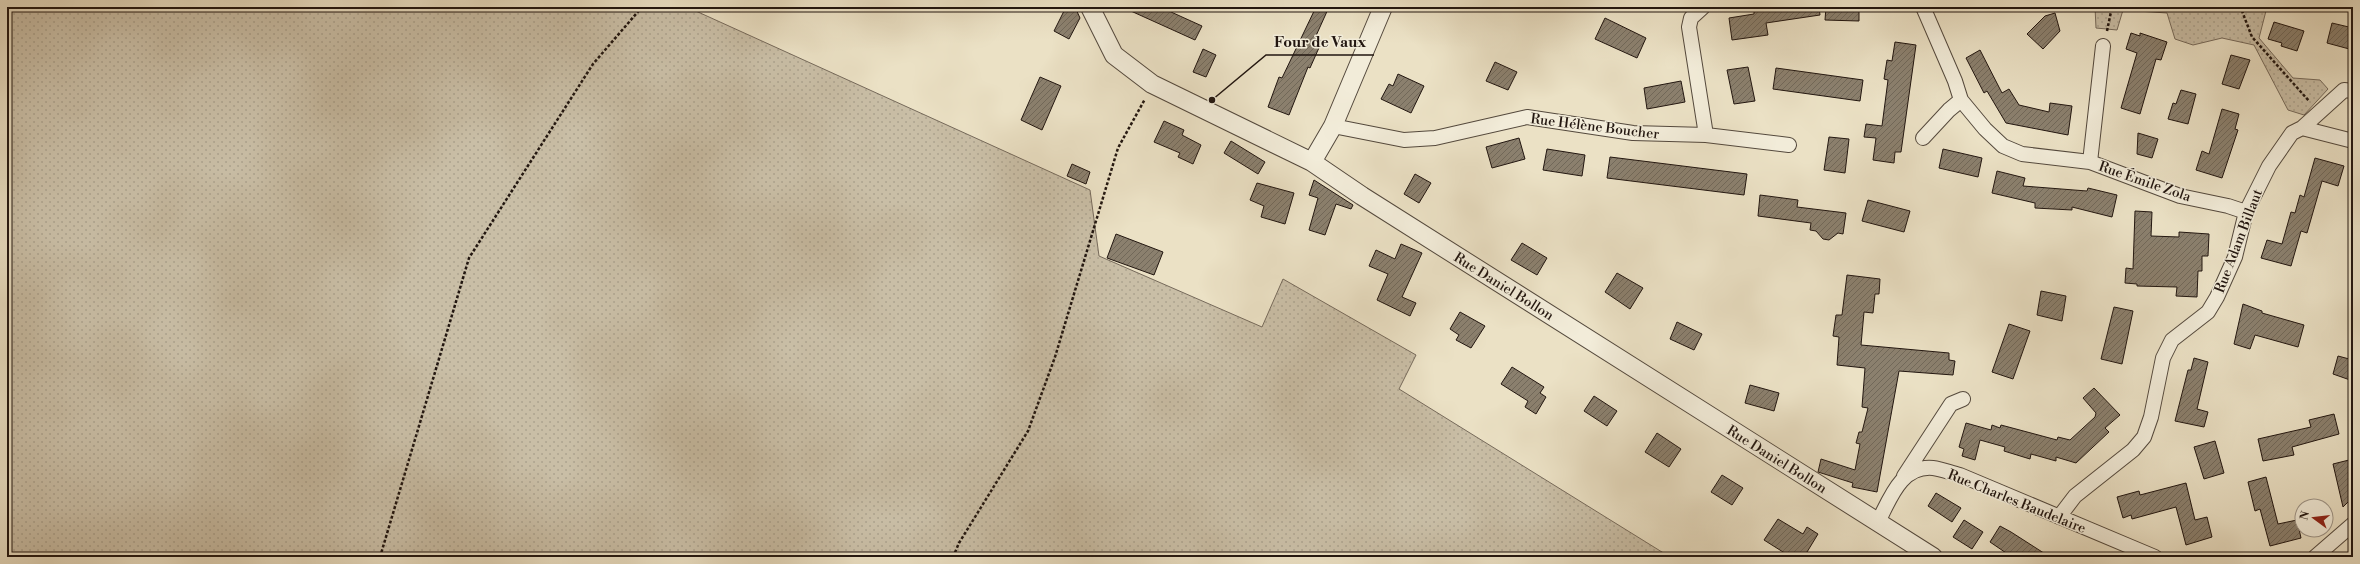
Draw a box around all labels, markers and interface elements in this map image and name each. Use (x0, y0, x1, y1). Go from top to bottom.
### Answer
callout: Four de Vaux (1266, 28, 1374, 55)
text: Four de Vaux (1274, 33, 1366, 52)
street label: Rue Hélène Boucher (1530, 110, 1660, 144)
street label: Rue Émile Zola (2096, 156, 2195, 206)
street label: Rue Adam Billaut (2211, 187, 2267, 296)
street label: Rue Daniel Bollon (1450, 249, 1557, 325)
street label: Rue Daniel Bollon (1723, 422, 1830, 498)
street label: Rue Charles Baudelaire (1945, 466, 2088, 538)
north arrow (2294, 498, 2334, 538)
text: N (2297, 509, 2313, 522)

